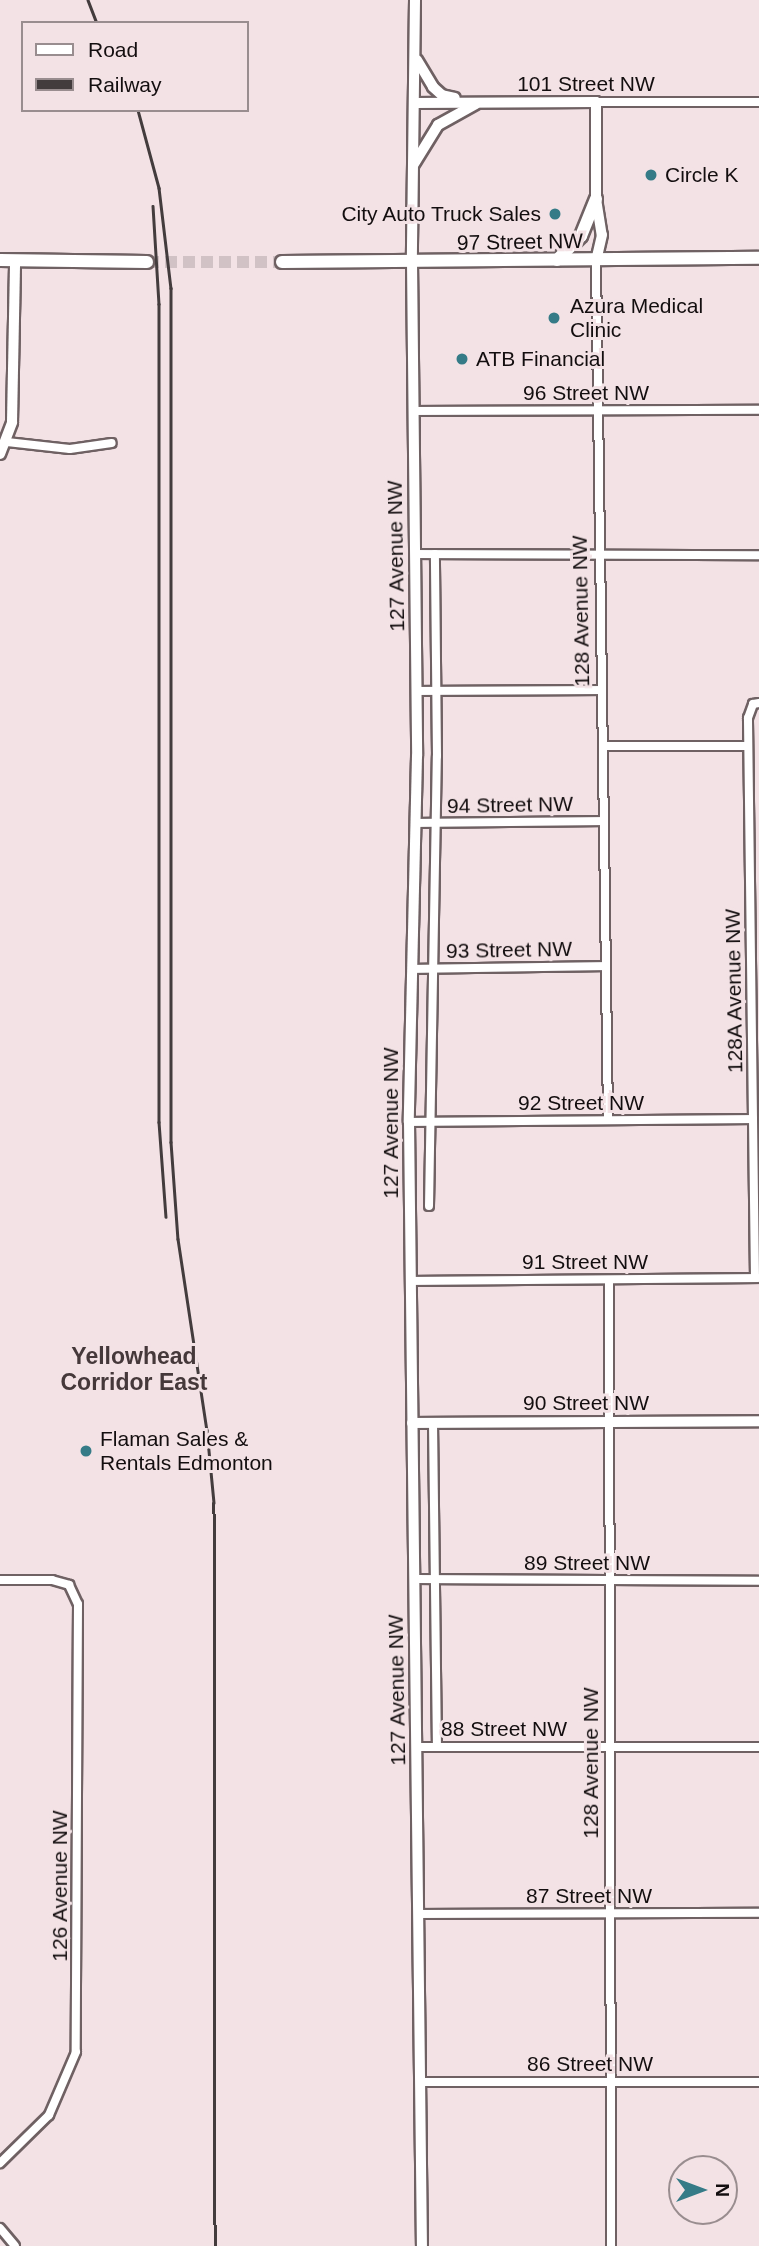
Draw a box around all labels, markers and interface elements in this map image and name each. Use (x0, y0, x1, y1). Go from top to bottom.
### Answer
legend (21, 21, 248, 112)
text: Road (88, 38, 138, 61)
street label: 101 Street NW (517, 71, 655, 97)
text: Railway (88, 73, 162, 96)
place label: Circle K (665, 162, 739, 188)
marker: Circle K (643, 167, 659, 183)
place label: City Auto Truck Sales (340, 201, 541, 227)
marker: City Auto Truck Sales (547, 206, 563, 222)
street label: 97 Street NW (457, 228, 583, 256)
place label: Azura Medical Clinic (570, 293, 703, 343)
marker: Azura Medical Clinic (544, 308, 564, 328)
place label: ATB Financial (476, 346, 605, 372)
marker: ATB Financial (454, 351, 470, 367)
street label: 96 Street NW (523, 380, 649, 406)
street label: 127 Avenue NW (382, 480, 410, 632)
street label: 128 Avenue NW (567, 535, 595, 687)
street label: 94 Street NW (447, 791, 573, 819)
street label: 128A Avenue NW (720, 908, 748, 1074)
street label: 93 Street NW (446, 936, 572, 964)
street label: 127 Avenue NW (378, 1047, 404, 1199)
street label: 92 Street NW (518, 1090, 644, 1116)
street label: 91 Street NW (522, 1249, 648, 1275)
district label: Yellowhead Corridor East (61, 1342, 207, 1396)
street label: 90 Street NW (523, 1390, 649, 1416)
place label: Flaman Sales & Rentals Edmonton (100, 1426, 273, 1476)
marker: Flaman Sales & Rentals Edmonton (78, 1443, 94, 1459)
street label: 89 Street NW (524, 1550, 650, 1576)
street label: 127 Avenue NW (383, 1614, 411, 1766)
street label: 128 Avenue NW (578, 1687, 604, 1839)
street label: 88 Street NW (441, 1716, 567, 1742)
street label: 126 Avenue NW (47, 1810, 73, 1962)
street label: 87 Street NW (526, 1883, 652, 1909)
street label: 86 Street NW (527, 2051, 653, 2077)
north arrow (668, 2155, 738, 2225)
text: N (712, 2183, 733, 2197)

